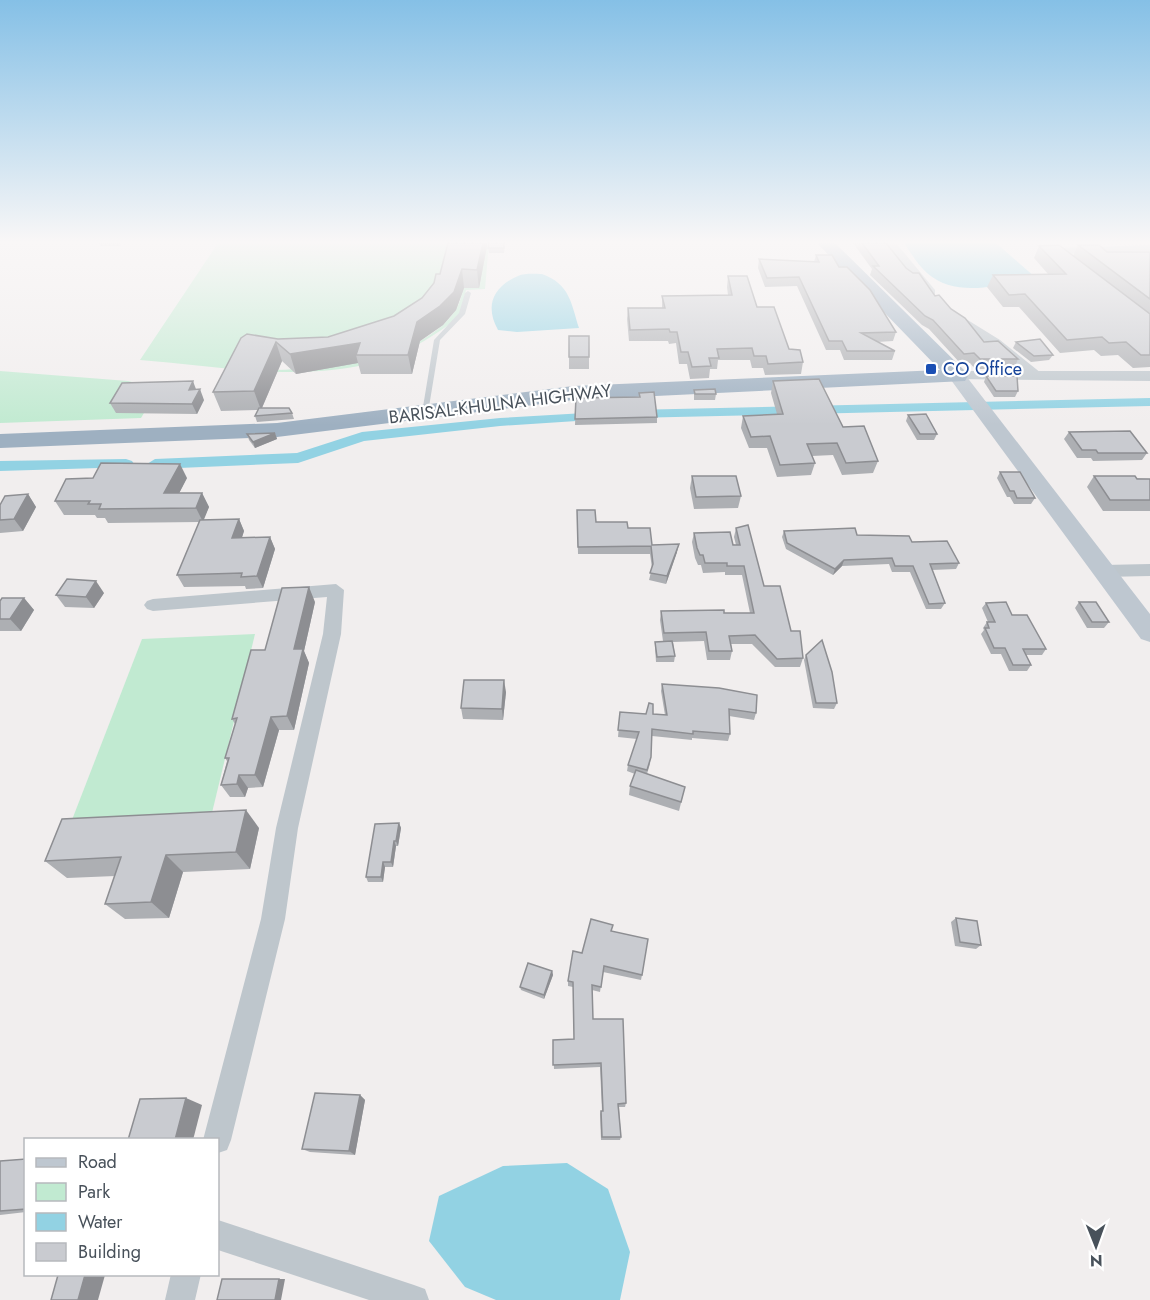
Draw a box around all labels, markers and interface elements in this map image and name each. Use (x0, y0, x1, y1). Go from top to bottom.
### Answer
place label: CO Office (943, 356, 1022, 382)
marker: CO Office (924, 362, 938, 376)
street label: BARISAL-KHULNA HIGHWAY (387, 377, 614, 431)
legend (24, 1138, 219, 1276)
text: Road (78, 1149, 117, 1175)
text: Park (78, 1179, 110, 1205)
text: Water (78, 1209, 123, 1235)
north arrow (1066, 1216, 1126, 1276)
text: Building (78, 1239, 141, 1265)
text: N (1090, 1249, 1103, 1272)

